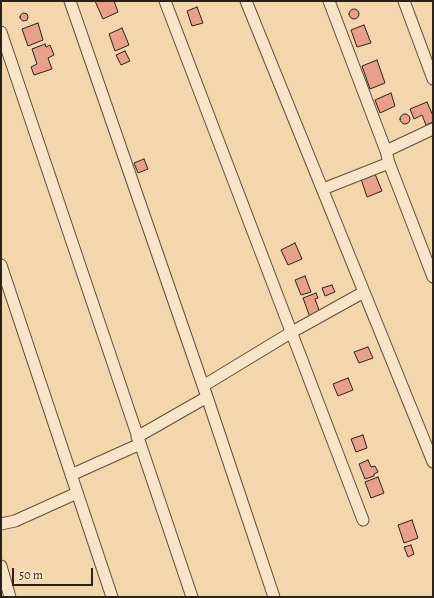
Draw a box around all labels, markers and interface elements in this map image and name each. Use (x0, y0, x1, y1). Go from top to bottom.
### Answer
scale bar (14, 560, 95, 586)
text: 50 m (19, 567, 43, 583)

